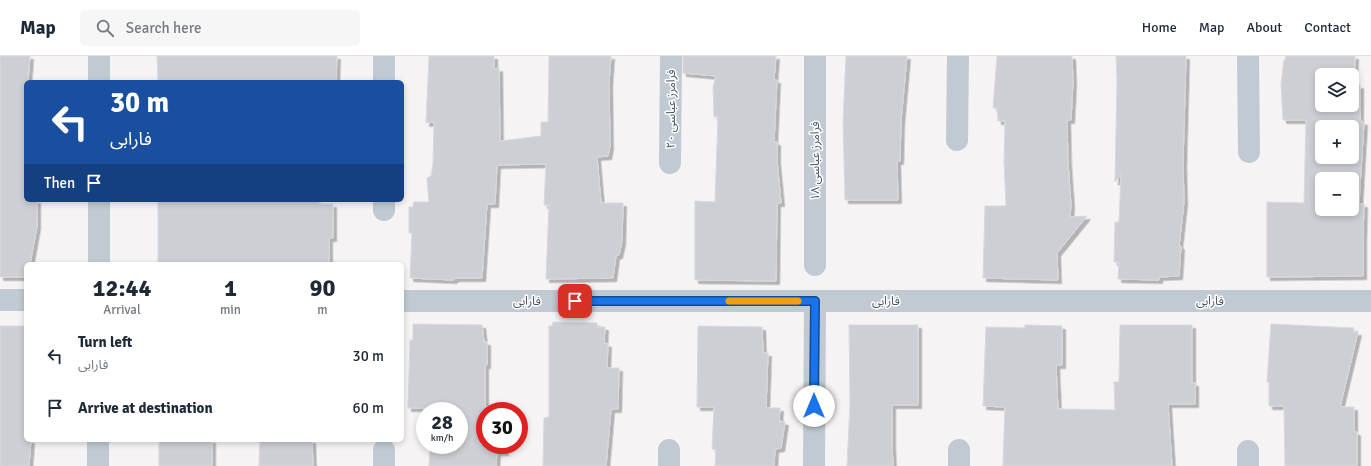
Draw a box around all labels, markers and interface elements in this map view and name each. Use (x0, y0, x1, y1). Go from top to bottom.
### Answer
search box (80, 10, 360, 46)
text: Map (20, 16, 56, 40)
icon: search (94, 17, 116, 39)
text: Search here (126, 19, 201, 37)
text: Home (1142, 19, 1177, 36)
text: Map (1199, 19, 1224, 36)
text: About (1246, 19, 1282, 36)
text: Contact (1304, 19, 1351, 36)
map controls (1315, 68, 1359, 216)
button: layers (1315, 68, 1359, 112)
street label: فرامرز عباسی ۲۰ (664, 69, 679, 149)
text: 30 m (110, 86, 169, 120)
icon: left (44, 96, 96, 148)
button: + (1315, 120, 1359, 164)
street label: فرامرز عباسی ۱۸ (808, 121, 823, 201)
text: فارابی (110, 128, 152, 150)
icon: arrive (83, 172, 105, 194)
button: − (1315, 172, 1359, 216)
text: Then (44, 174, 75, 192)
text: 12:44 (93, 273, 151, 303)
text: 1 (224, 273, 237, 303)
text: 90 (310, 273, 335, 303)
pin (558, 284, 592, 318)
icon: arrive (564, 290, 586, 312)
street label: فارابی (513, 294, 541, 309)
street label: فارابی (872, 294, 900, 309)
street label: فارابی (1196, 294, 1224, 309)
text: Arrival (103, 302, 141, 318)
text: min (220, 302, 241, 318)
text: m (317, 302, 328, 318)
text: Turn left (78, 333, 132, 351)
icon: left (44, 345, 66, 367)
text: 30 m (353, 347, 384, 365)
text: فارابی (78, 357, 108, 373)
position arrow (793, 385, 835, 427)
icon: arrive (44, 397, 66, 419)
text: Arrive at destination (78, 399, 213, 417)
text: 60 m (353, 399, 384, 417)
speed limit sign: 30 (476, 402, 528, 454)
text: 28 (431, 410, 453, 435)
text: km/h (431, 432, 453, 444)

